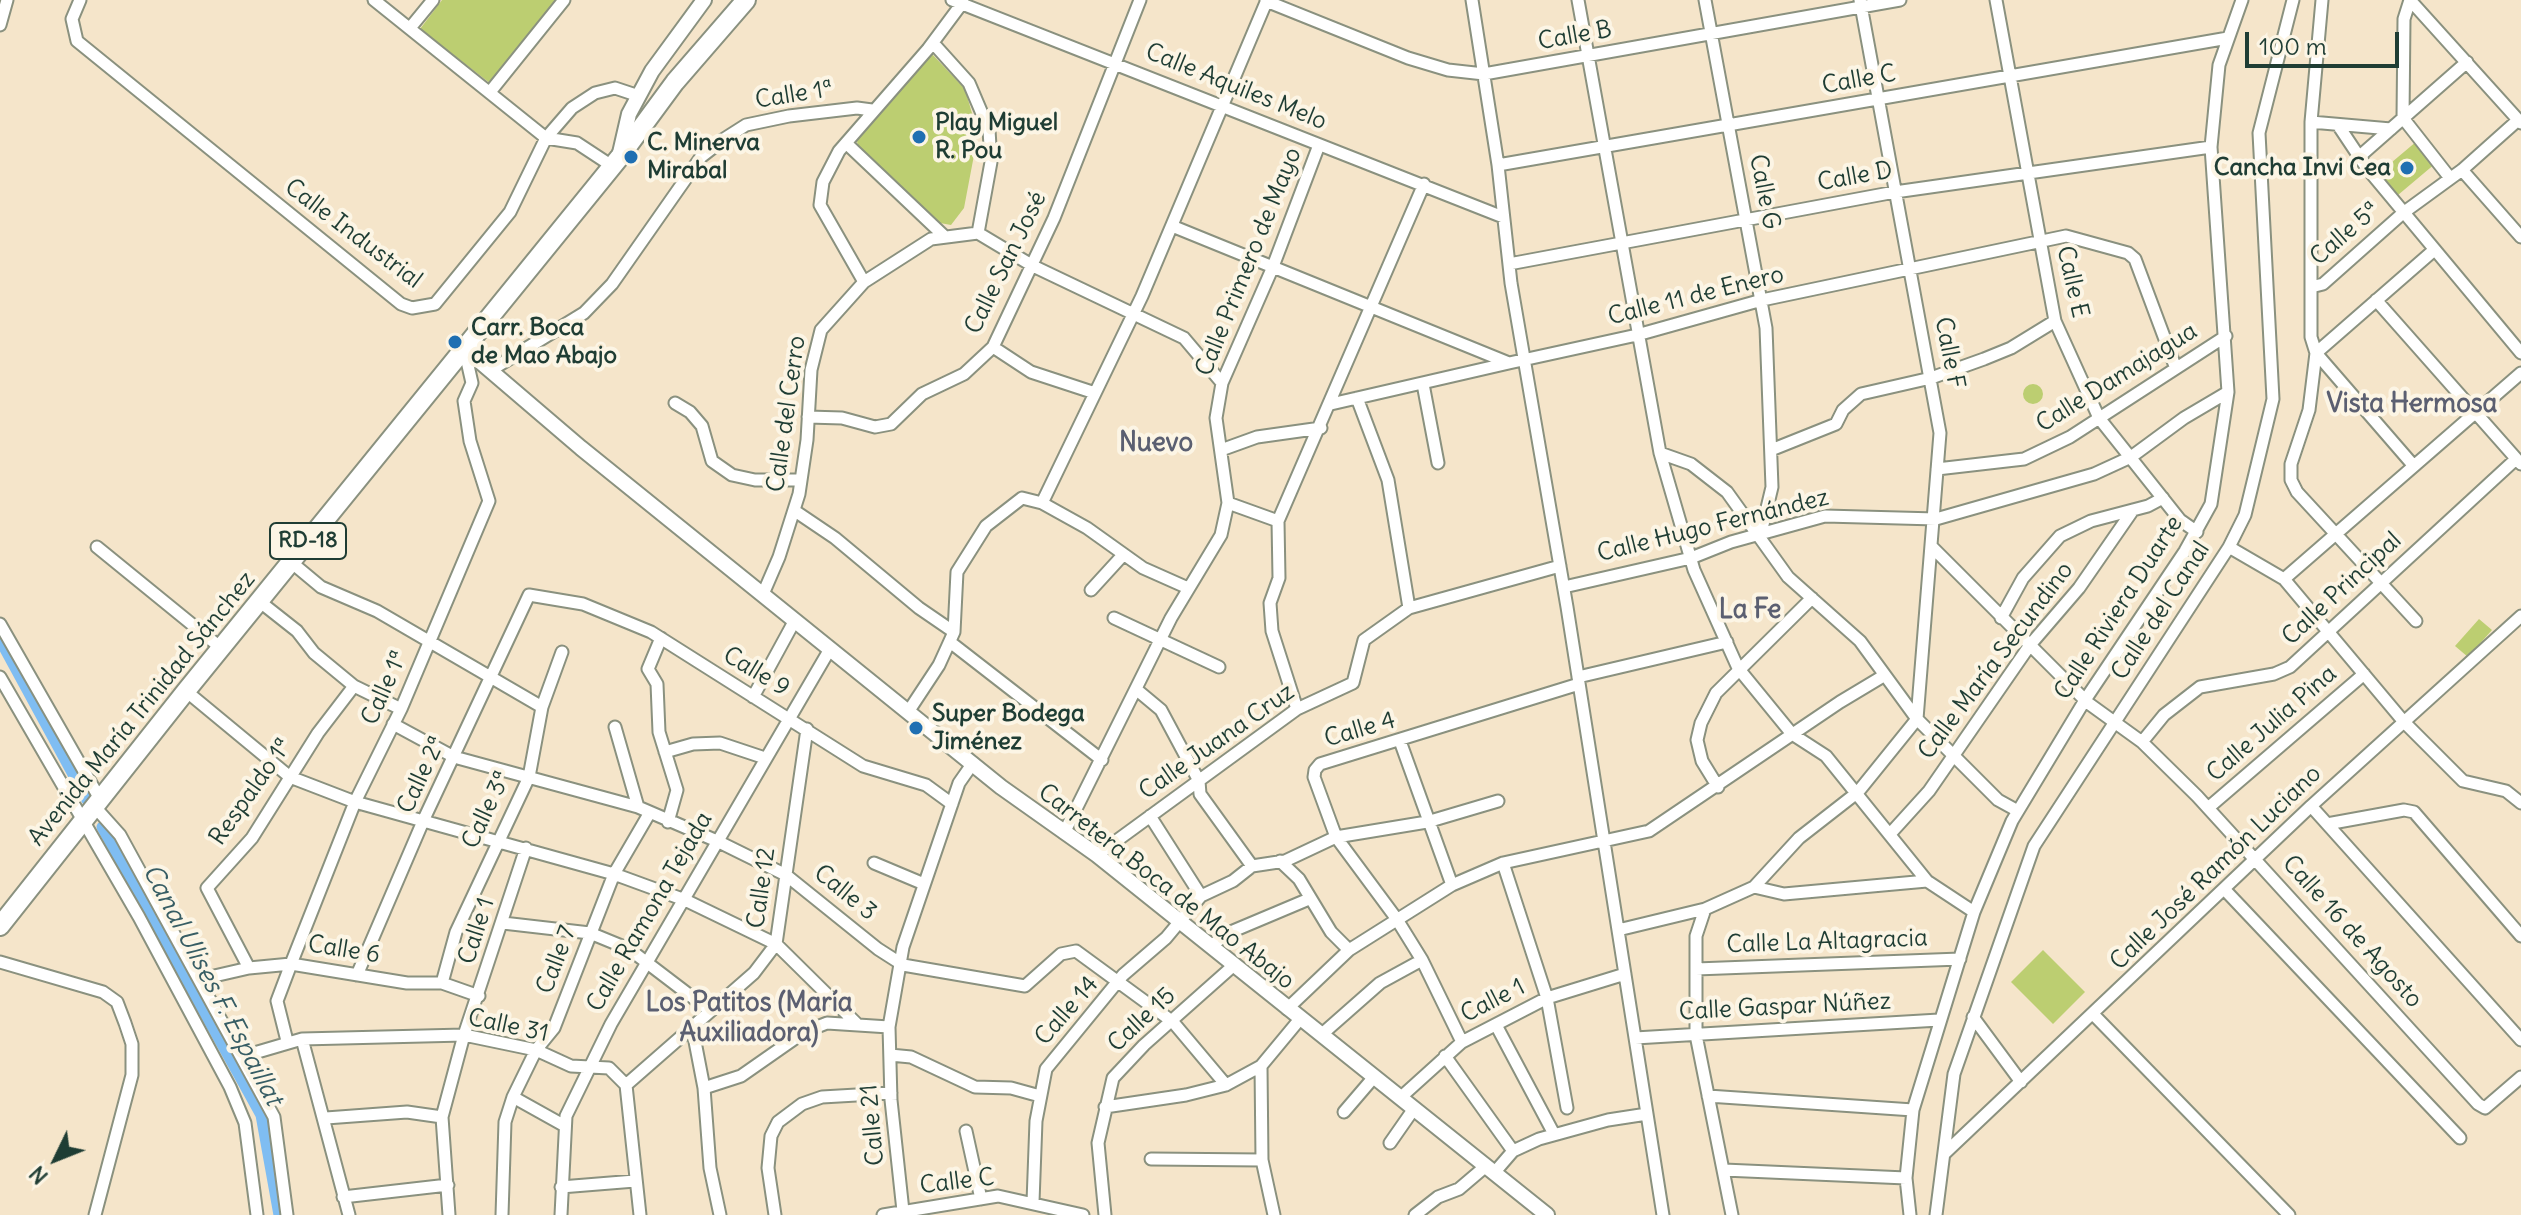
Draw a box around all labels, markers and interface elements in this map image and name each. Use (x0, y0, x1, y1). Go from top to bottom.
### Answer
street label: Calle B (1536, 15, 1614, 57)
scale bar (2249, 16, 2403, 66)
text: 100 m (2259, 31, 2327, 61)
street label: Calle Aquiles Melo (1141, 38, 1331, 136)
street label: Calle C (1820, 59, 1898, 101)
street label: Calle 1ª (753, 75, 835, 115)
place label: Play Miguel R. Pou (935, 109, 1058, 165)
marker: Play Miguel R. Pou (910, 128, 928, 146)
place label: C. Minerva Mirabal (647, 129, 760, 185)
street label: Calle Primero de Mayo (1190, 144, 1308, 380)
marker: C. Minerva Mirabal (622, 148, 640, 166)
street label: Calle G (1743, 152, 1785, 232)
place label: Cancha Invi Cea (2214, 154, 2391, 182)
street label: Calle D (1815, 156, 1895, 198)
marker: Cancha Invi Cea (2398, 159, 2416, 177)
street label: Calle Industrial (279, 173, 427, 295)
street label: Calle San José (959, 187, 1053, 339)
street label: Calle 5ª (2304, 196, 2386, 272)
street label: Calle E (2050, 243, 2094, 321)
street label: Calle 11 de Enero (1605, 260, 1787, 332)
place label: Carr. Boca de Mao Abajo (471, 314, 617, 370)
street label: Calle F (1928, 315, 1970, 391)
street label: Calle Damajagua (2031, 317, 2203, 439)
marker: Carr. Boca de Mao Abajo (446, 333, 464, 351)
street label: Calle del Cerro (762, 334, 812, 494)
district label: Vista Hermosa (2327, 389, 2497, 421)
district label: Nuevo (1119, 428, 1193, 460)
street label: Calle Hugo Fernández (1594, 483, 1832, 569)
street label: Calle Riviera Duarte (2049, 511, 2189, 705)
road number: RD-18 (270, 523, 346, 559)
street label: Calle Principal (2276, 526, 2408, 652)
street label: Calle del Canal (2106, 536, 2216, 686)
street label: Calle María Secundino (1912, 557, 2080, 765)
street label: Avenida María Trinidad Sánchez (22, 566, 262, 852)
district label: La Fe (1719, 595, 1781, 627)
street label: Calle 9 (718, 641, 794, 703)
street label: Calle 1ª (356, 646, 414, 730)
street label: Calle Julia Pina (2201, 660, 2343, 788)
street label: Calle Juana Cruz (1134, 678, 1300, 806)
place label: Super Bodega Jiménez (932, 700, 1085, 756)
street label: Calle 4 (1321, 706, 1399, 754)
marker: Super Bodega Jiménez (907, 719, 925, 737)
street label: Calle 2ª (392, 732, 452, 818)
street label: Respaldo 1ª (204, 733, 298, 851)
street label: Calle José Ramón Luciano (2104, 760, 2328, 976)
street label: Calle 3ª (457, 767, 517, 853)
street label: Carretera Boca de Mao Abajo (1032, 778, 1300, 996)
street label: Calle Ramona Tejada (581, 807, 719, 1017)
street label: Calle 12 (742, 846, 782, 930)
street label: Calle 16 de Agosto (2276, 850, 2428, 1014)
water label: Canal Ulises F. Espaillat (135, 859, 289, 1111)
street label: Calle 3 (808, 859, 882, 927)
street label: Calle 1 (453, 894, 501, 968)
street label: Calle 7 (531, 922, 583, 998)
street label: Calle La Altagracia (1726, 924, 1928, 960)
street label: Calle 6 (306, 930, 382, 970)
street label: Calle 14 (1029, 971, 1105, 1051)
street label: Calle 1 (1456, 973, 1530, 1029)
street label: Calle 15 (1102, 981, 1182, 1059)
street label: Calle Gaspar Núñez (1678, 987, 1892, 1027)
district label: Los Patitos (María Auxiliadora) (645, 988, 853, 1050)
street label: Calle 31 (465, 1003, 551, 1049)
street label: Calle 21 (855, 1083, 891, 1167)
north arrow (16, 1119, 96, 1199)
text: N (23, 1160, 54, 1190)
street label: Calle C (918, 1163, 996, 1201)

